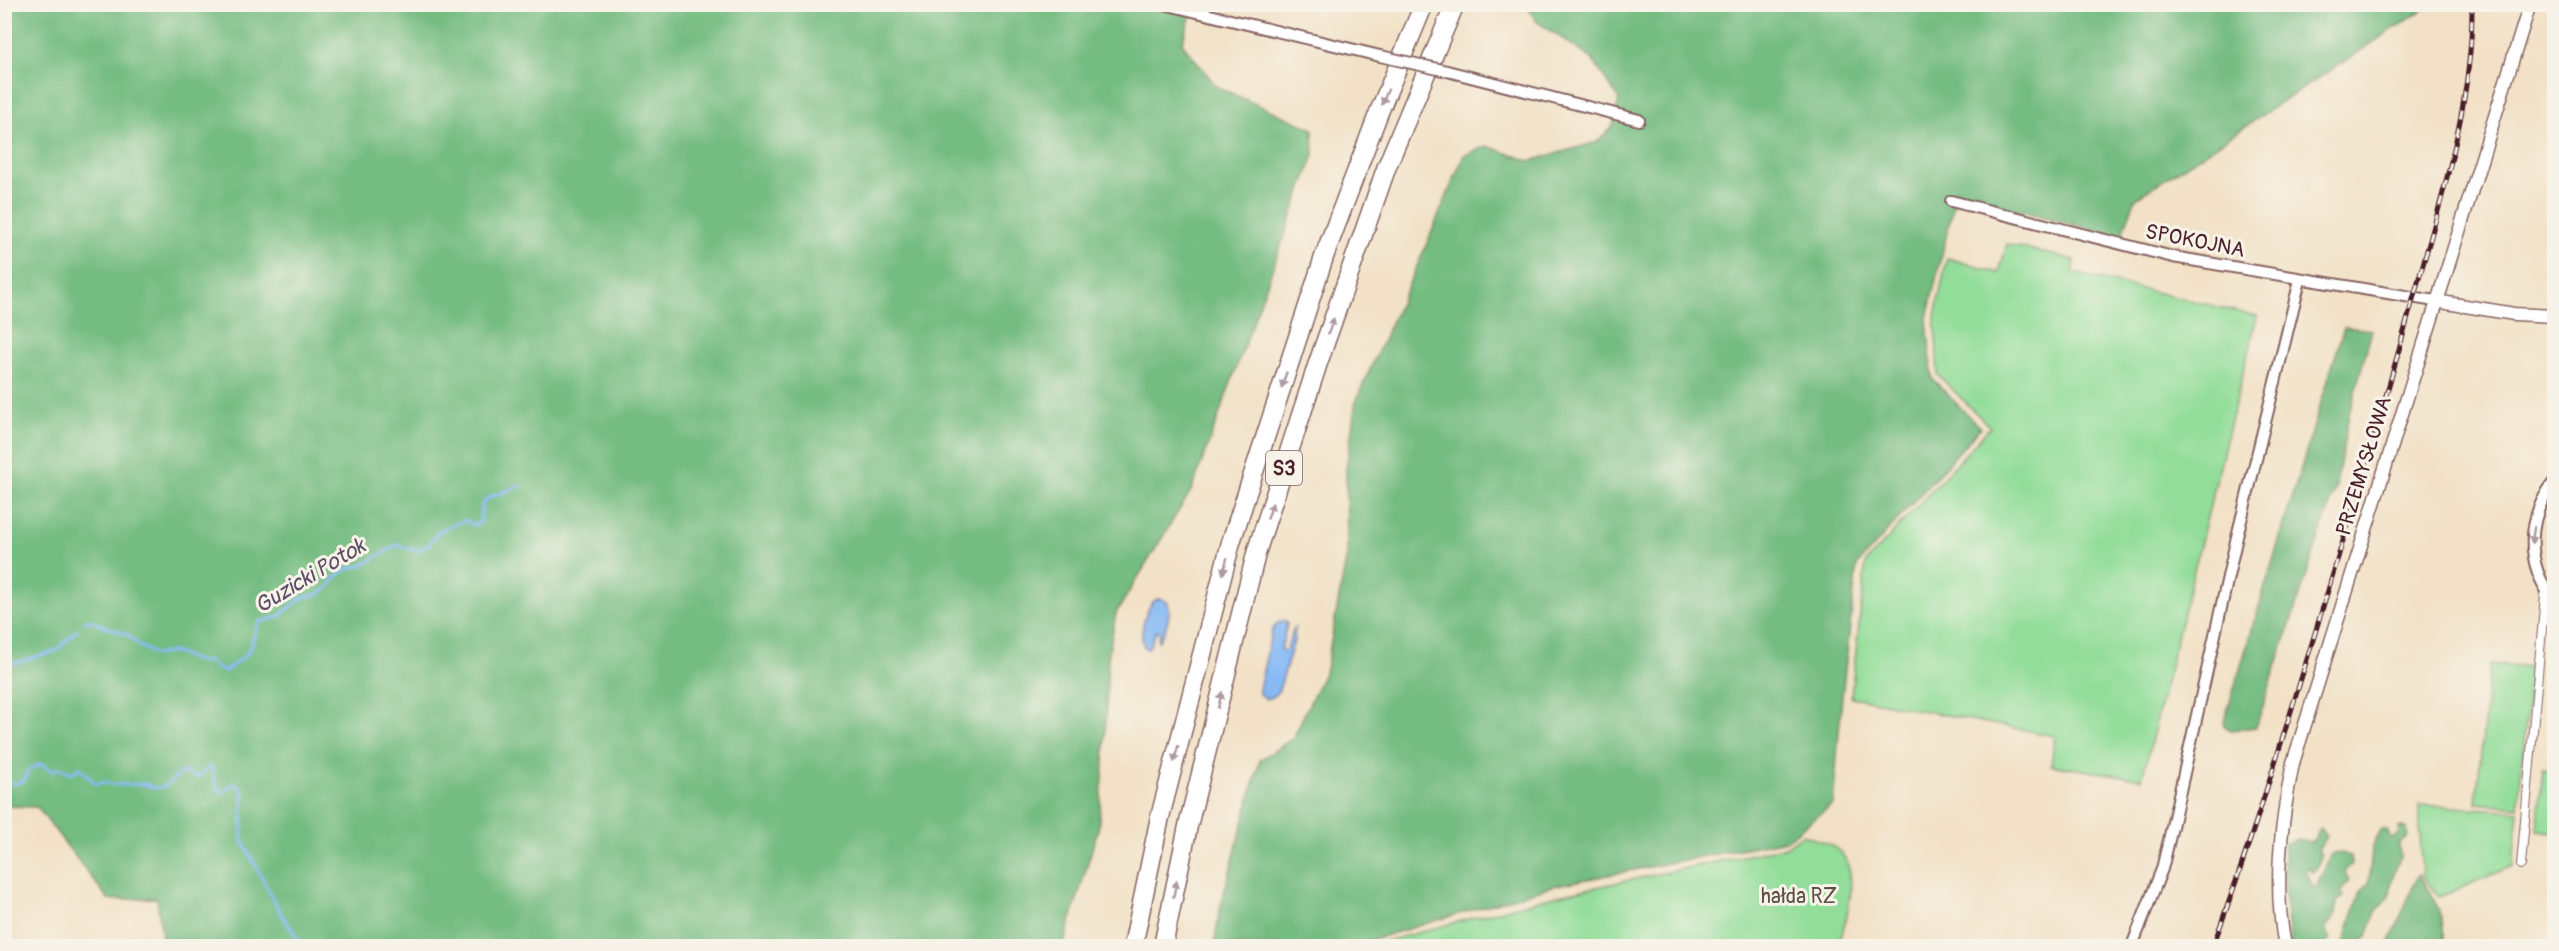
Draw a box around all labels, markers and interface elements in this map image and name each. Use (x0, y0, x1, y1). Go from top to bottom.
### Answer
one-way arrow (1380, 89, 1390, 107)
street label: SPOKOJNA (2143, 218, 2247, 264)
one-way arrow (1326, 317, 1336, 335)
one-way arrow (1279, 371, 1288, 389)
street label: PRZEMYSŁOWA (2330, 393, 2398, 539)
road number: S3 (1266, 451, 1302, 485)
one-way arrow (1266, 502, 1275, 520)
one-way arrow (2528, 526, 2537, 545)
water label: Guzicki Potok (250, 531, 372, 620)
one-way arrow (1220, 556, 1230, 575)
one-way arrow (1215, 690, 1225, 709)
one-way arrow (1171, 745, 1180, 763)
one-way arrow (1171, 880, 1180, 899)
park label: hałda RZ (1761, 883, 1837, 910)

